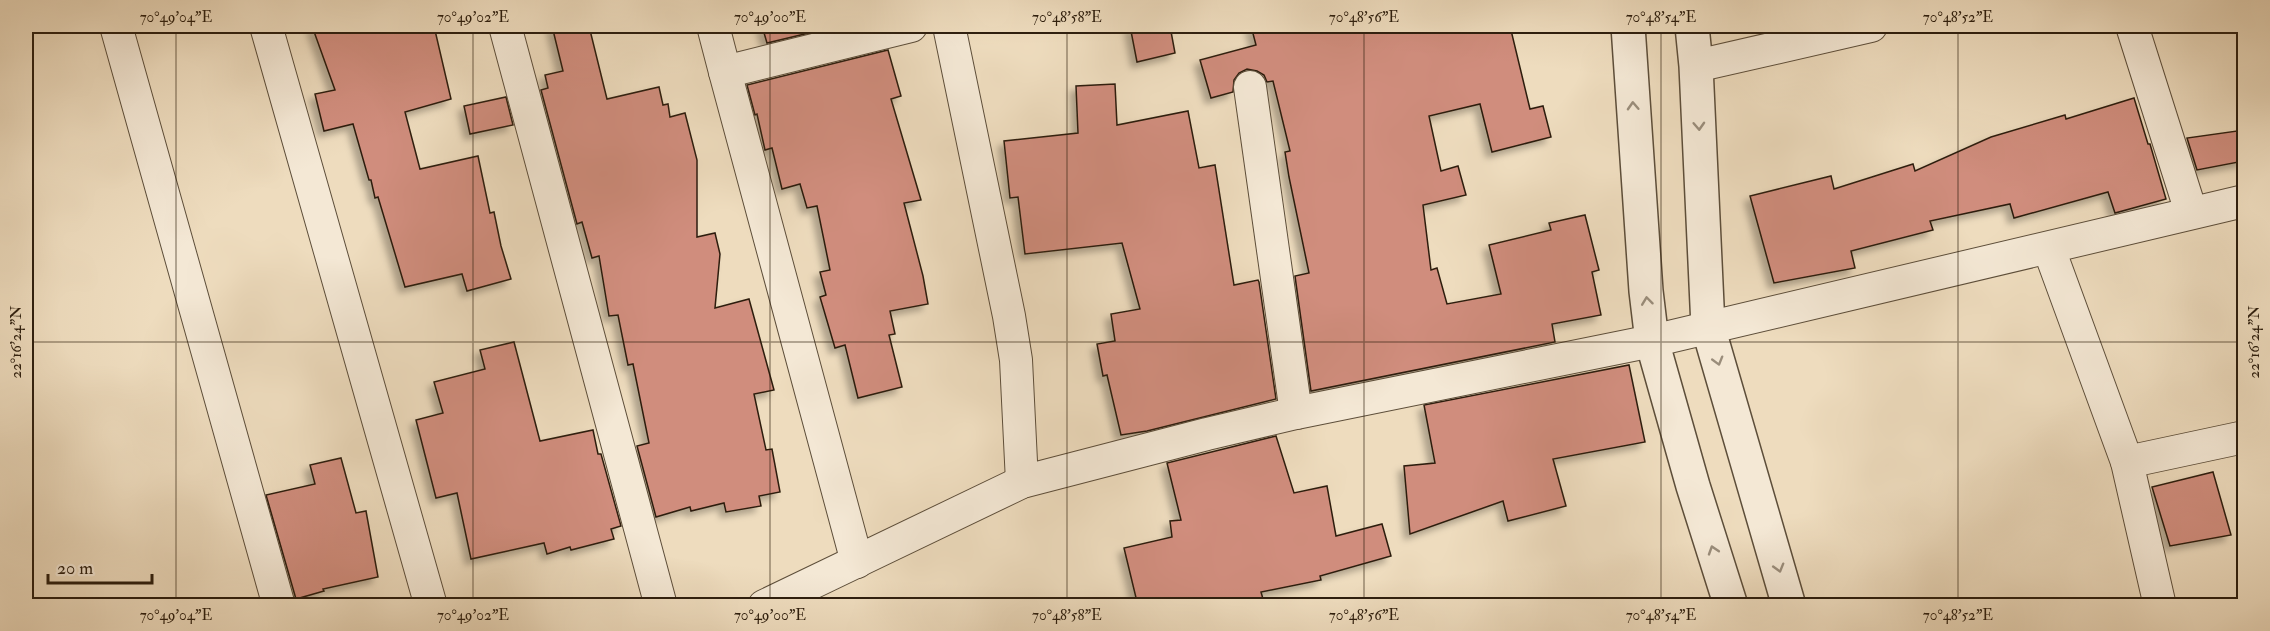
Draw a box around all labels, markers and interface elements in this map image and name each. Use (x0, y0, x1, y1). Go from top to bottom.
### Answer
text: 70°49'04"E (140, 8, 212, 27)
text: 70°49'02"E (437, 8, 509, 27)
text: 70°49'00"E (734, 8, 806, 27)
text: 70°48'58"E (1032, 8, 1102, 27)
text: 70°48'56"E (1329, 8, 1399, 27)
text: 70°48'54"E (1626, 8, 1696, 27)
text: 70°48'52"E (1923, 8, 1993, 27)
one-way arrow (1627, 102, 1640, 111)
one-way arrow (1693, 121, 1706, 130)
one-way arrow (1641, 296, 1654, 305)
text: 22°16'24"N (7, 305, 26, 378)
text: 22°16'24"N (2245, 305, 2264, 378)
one-way arrow (1711, 355, 1723, 366)
one-way arrow (1708, 545, 1720, 556)
scale bar (48, 547, 152, 585)
text: 20 m (57, 557, 93, 580)
one-way arrow (1772, 562, 1784, 573)
text: 70°49'04"E (140, 606, 212, 625)
text: 70°49'02"E (437, 606, 509, 625)
text: 70°49'00"E (734, 606, 806, 625)
text: 70°48'58"E (1032, 606, 1102, 625)
text: 70°48'56"E (1329, 606, 1399, 625)
text: 70°48'54"E (1626, 606, 1696, 625)
text: 70°48'52"E (1923, 606, 1993, 625)

